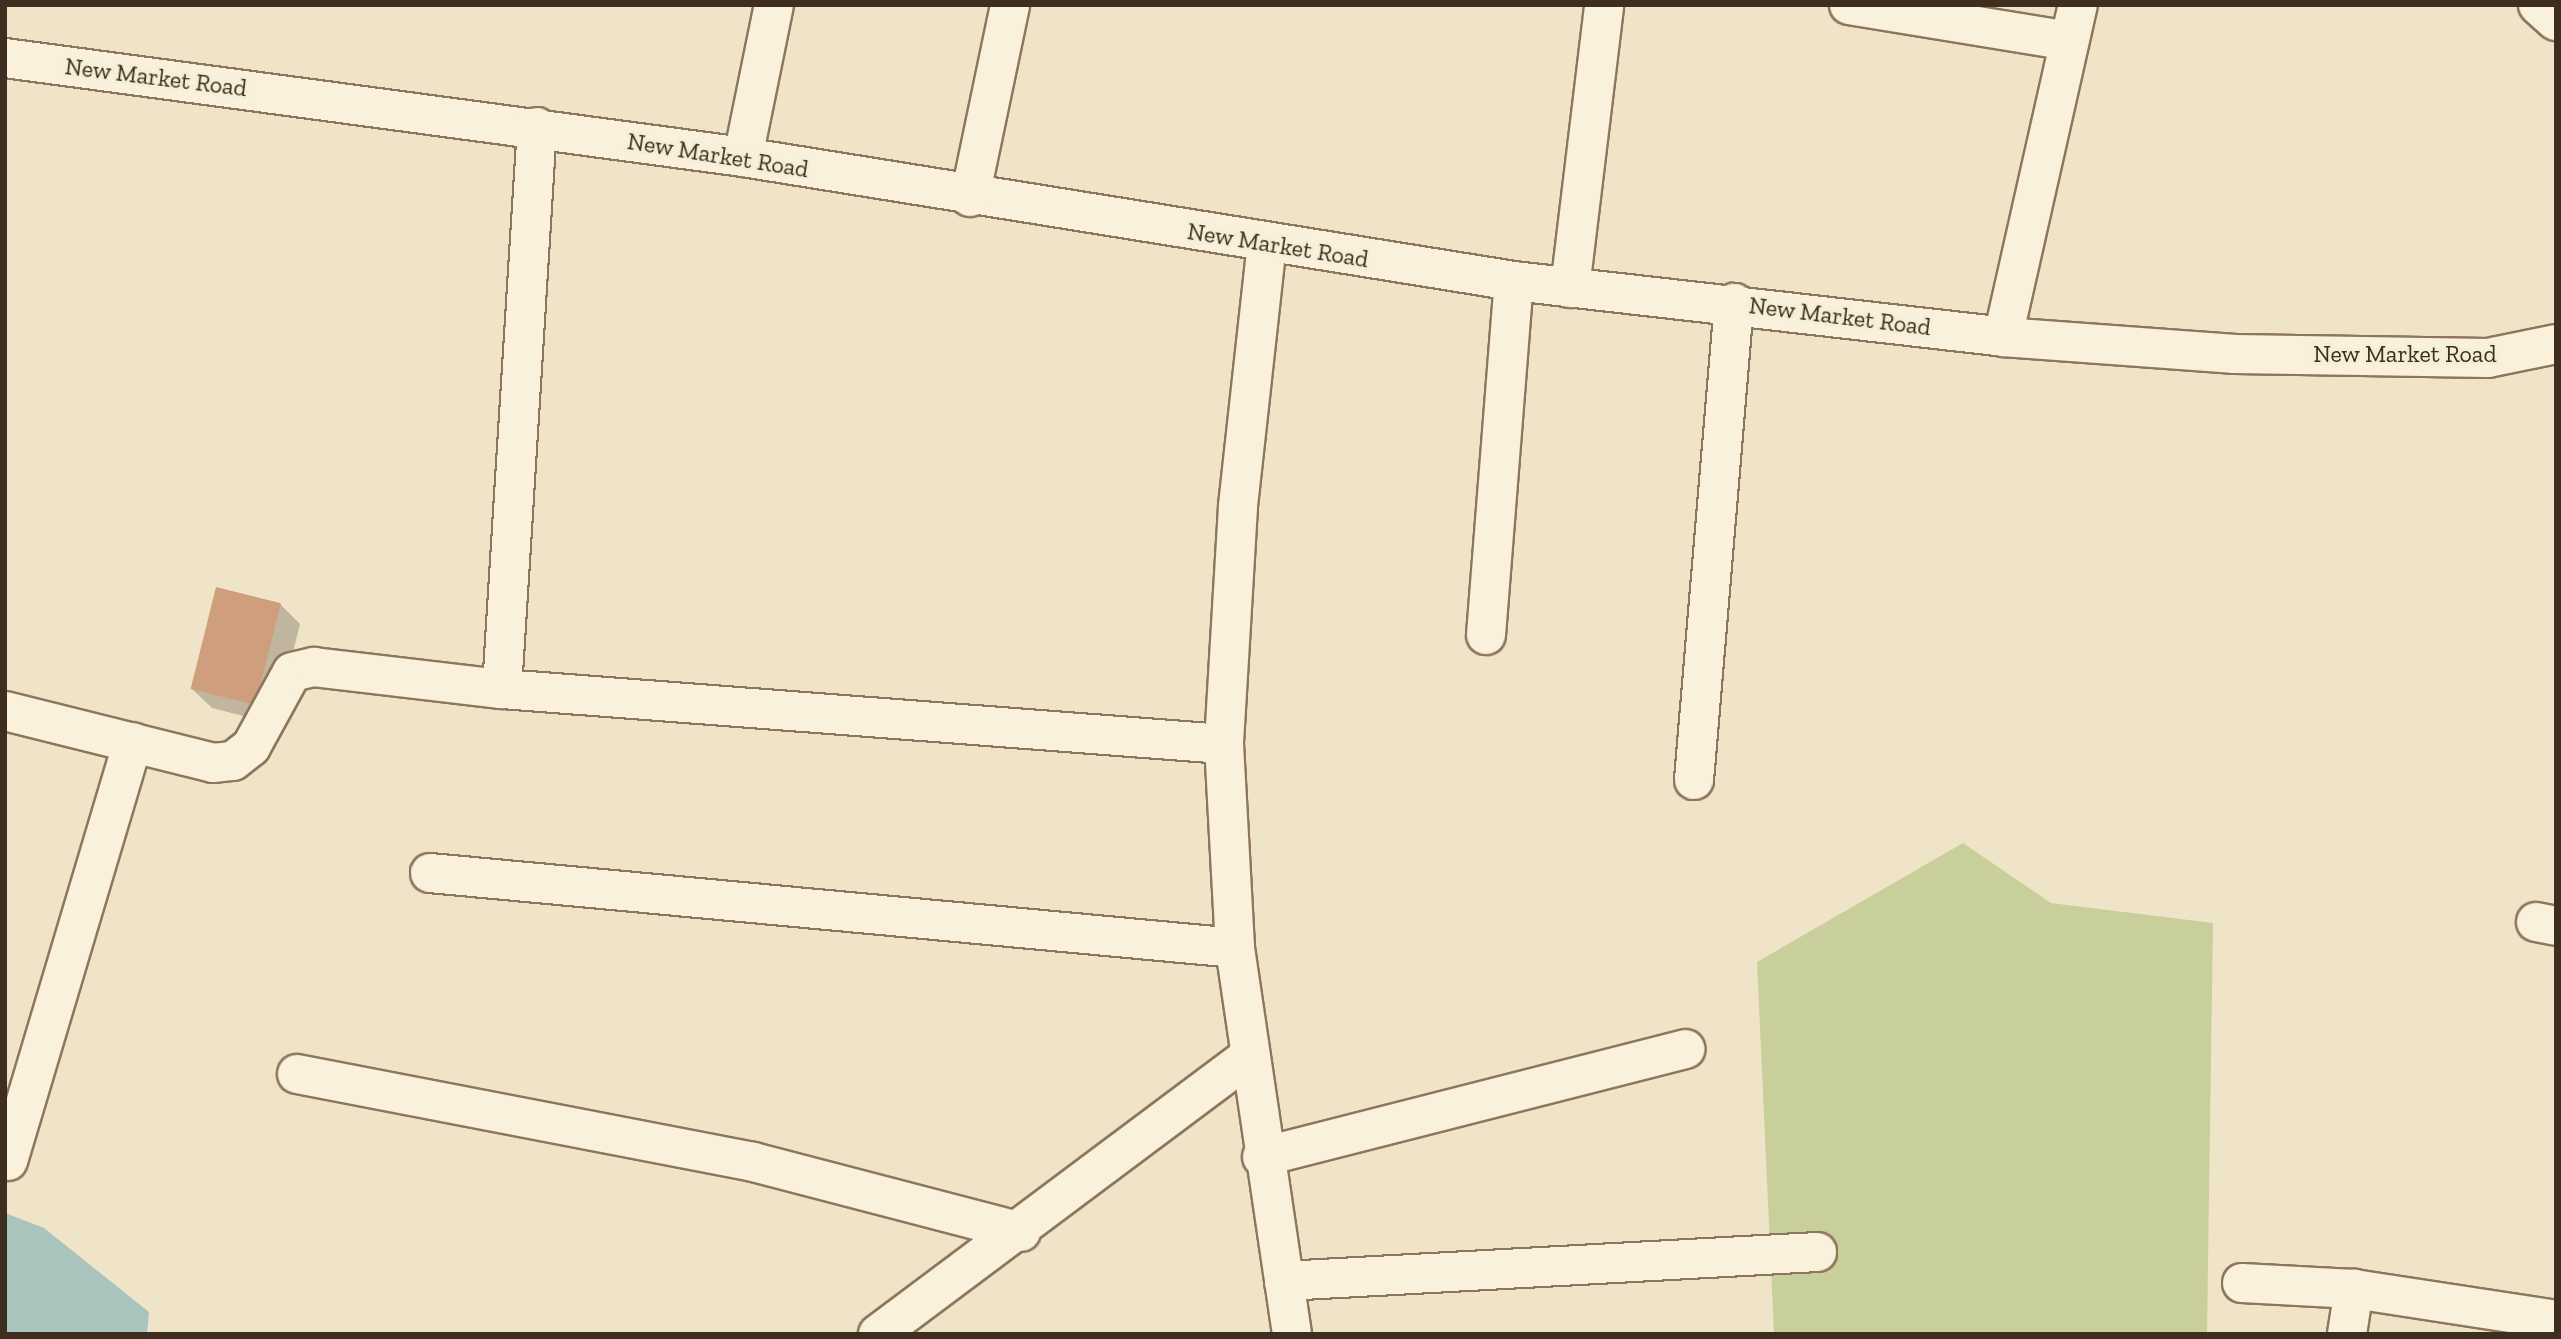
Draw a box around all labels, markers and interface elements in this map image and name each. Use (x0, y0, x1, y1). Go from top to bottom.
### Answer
street label: New Market Road (63, 52, 249, 102)
street label: New Market Road (625, 126, 811, 184)
street label: New Market Road (1185, 216, 1371, 274)
street label: New Market Road (1747, 291, 1933, 341)
street label: New Market Road (2313, 340, 2497, 368)

